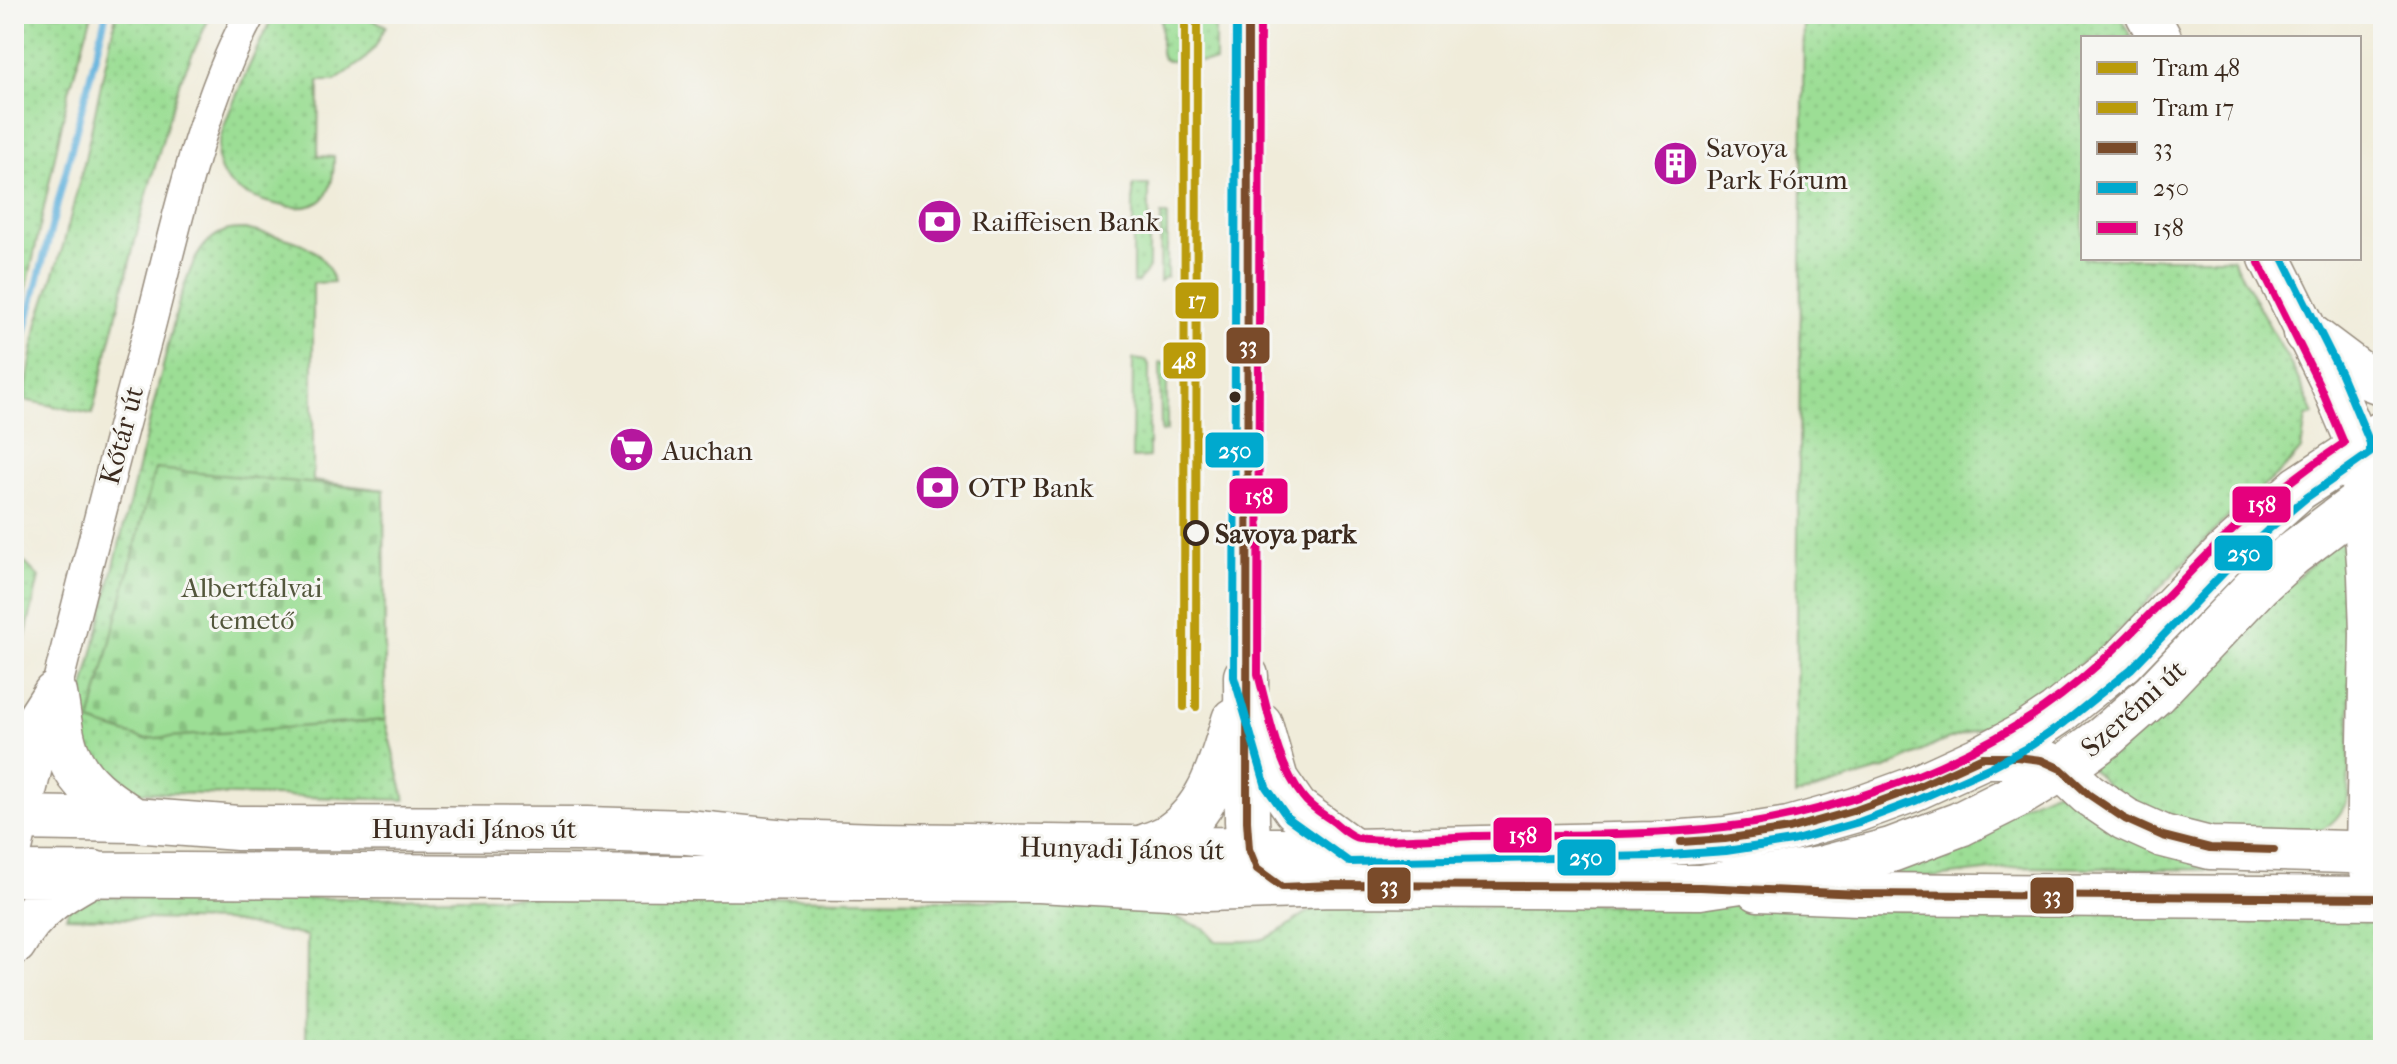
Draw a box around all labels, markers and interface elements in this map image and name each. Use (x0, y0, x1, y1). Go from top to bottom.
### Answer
legend (2081, 36, 2361, 260)
text: Tram 48 (2153, 54, 2240, 82)
text: Tram 17 (2153, 94, 2234, 122)
place label: Savoya Park Fórum (1706, 131, 1848, 196)
text: 33 (2153, 134, 2173, 162)
building icon: Savoya Park Fórum (1651, 139, 1699, 187)
text: 250 (2153, 174, 2189, 202)
bank icon: Raiffeisen Bank (916, 197, 964, 245)
place label: Raiffeisen Bank (971, 205, 1160, 238)
text: 158 (2153, 214, 2184, 242)
line badge: 17 (1174, 281, 1220, 320)
text: 17 (1188, 288, 1207, 314)
line badge: 33 (1225, 326, 1271, 365)
text: 33 (1239, 333, 1257, 359)
line badge: 48 (1162, 341, 1207, 380)
text: 48 (1171, 348, 1196, 374)
street label: Kőtár út (93, 382, 150, 488)
unlabelled marker (1227, 389, 1243, 405)
supermarket icon: Auchan (607, 426, 655, 474)
line badge: 250 (1204, 431, 1265, 469)
place label: Auchan (661, 434, 753, 467)
text: 250 (1219, 438, 1251, 464)
bank icon: OTP Bank (913, 463, 961, 511)
place label: OTP Bank (968, 471, 1094, 504)
line badge: 158 (1228, 477, 1289, 515)
text: 158 (1245, 484, 1273, 510)
line badge: 158 (2231, 485, 2292, 524)
text: 158 (2248, 492, 2276, 518)
place label: Savoya park (1215, 517, 1358, 550)
marker: Savoya park (1184, 521, 1208, 545)
line badge: 250 (2213, 534, 2274, 572)
text: 250 (2228, 541, 2260, 567)
park label: Albertfalvai temető (181, 571, 322, 636)
street label: Szerémi út (2074, 653, 2193, 764)
street label: Hunyadi János út (371, 812, 577, 845)
line badge: 158 (1492, 816, 1553, 854)
text: 158 (1509, 823, 1537, 849)
street label: Hunyadi János út (1019, 830, 1225, 867)
line badge: 250 (1556, 838, 1617, 877)
text: 250 (1570, 845, 1602, 871)
line badge: 33 (1366, 866, 1412, 905)
text: 33 (1380, 873, 1398, 899)
line badge: 33 (2029, 876, 2075, 915)
text: 33 (2043, 883, 2061, 909)

